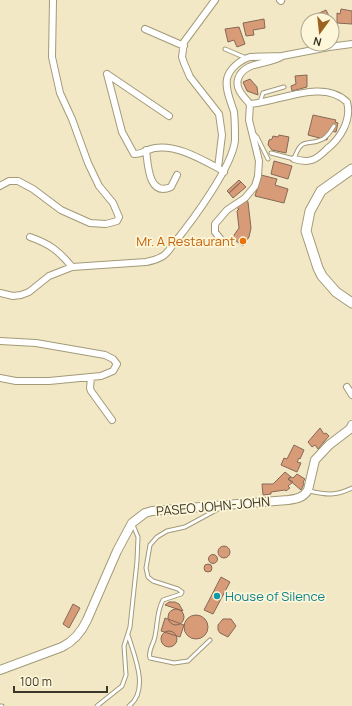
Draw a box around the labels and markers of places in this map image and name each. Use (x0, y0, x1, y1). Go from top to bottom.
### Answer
place label: Mr. A Restaurant (136, 232, 235, 250)
marker: Mr. A Restaurant (238, 236, 248, 246)
place label: House of Silence (225, 587, 325, 605)
marker: House of Silence (212, 591, 222, 601)

